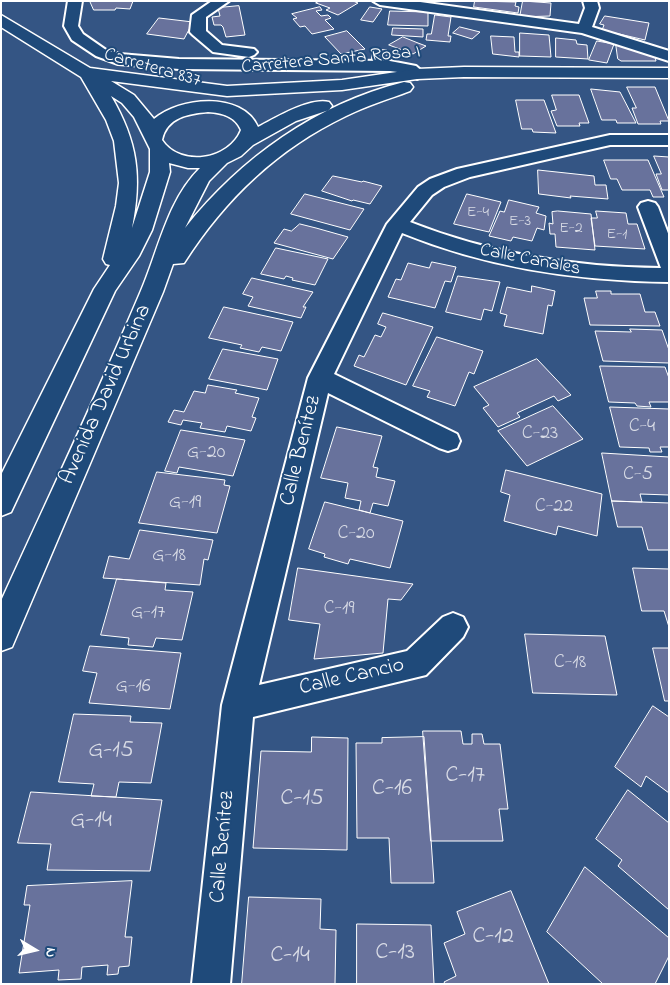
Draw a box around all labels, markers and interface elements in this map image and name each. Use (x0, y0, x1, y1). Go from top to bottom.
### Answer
street label: Carretera Santa Rosa I (241, 42, 421, 80)
street label: Carretera 837 (101, 44, 203, 94)
house number: E-4 (467, 203, 489, 223)
house number: E-3 (509, 212, 531, 232)
house number: E-2 (559, 219, 583, 239)
house number: E-1 (607, 225, 627, 245)
street label: Calle Canales (478, 240, 582, 282)
street label: Avenida David Urbina (55, 301, 159, 489)
street label: Calle Benítez (276, 393, 328, 509)
house number: C-4 (629, 416, 655, 440)
house number: C-23 (522, 423, 558, 447)
house number: G-20 (187, 442, 225, 466)
house number: C-5 (623, 464, 653, 488)
house number: G-19 (169, 492, 201, 516)
house number: C-22 (535, 496, 573, 520)
house number: C-20 (337, 523, 375, 547)
house number: G-18 (152, 545, 186, 569)
house number: C-19 (324, 598, 354, 622)
house number: G-17 (131, 602, 165, 626)
house number: C-18 (554, 652, 586, 676)
street label: Calle Cancio (297, 653, 407, 703)
house number: G-16 (115, 676, 151, 700)
house number: G-15 (88, 738, 134, 766)
house number: C-17 (445, 763, 485, 791)
house number: C-16 (372, 776, 412, 804)
house number: C-15 (280, 786, 324, 814)
street label: Calle Benítez (206, 790, 242, 904)
house number: G-14 (70, 808, 112, 836)
house number: C-12 (472, 924, 514, 952)
north arrow (10, 925, 60, 975)
house number: C-13 (375, 940, 415, 968)
house number: C-14 (270, 943, 310, 971)
text: N (39, 946, 61, 959)

